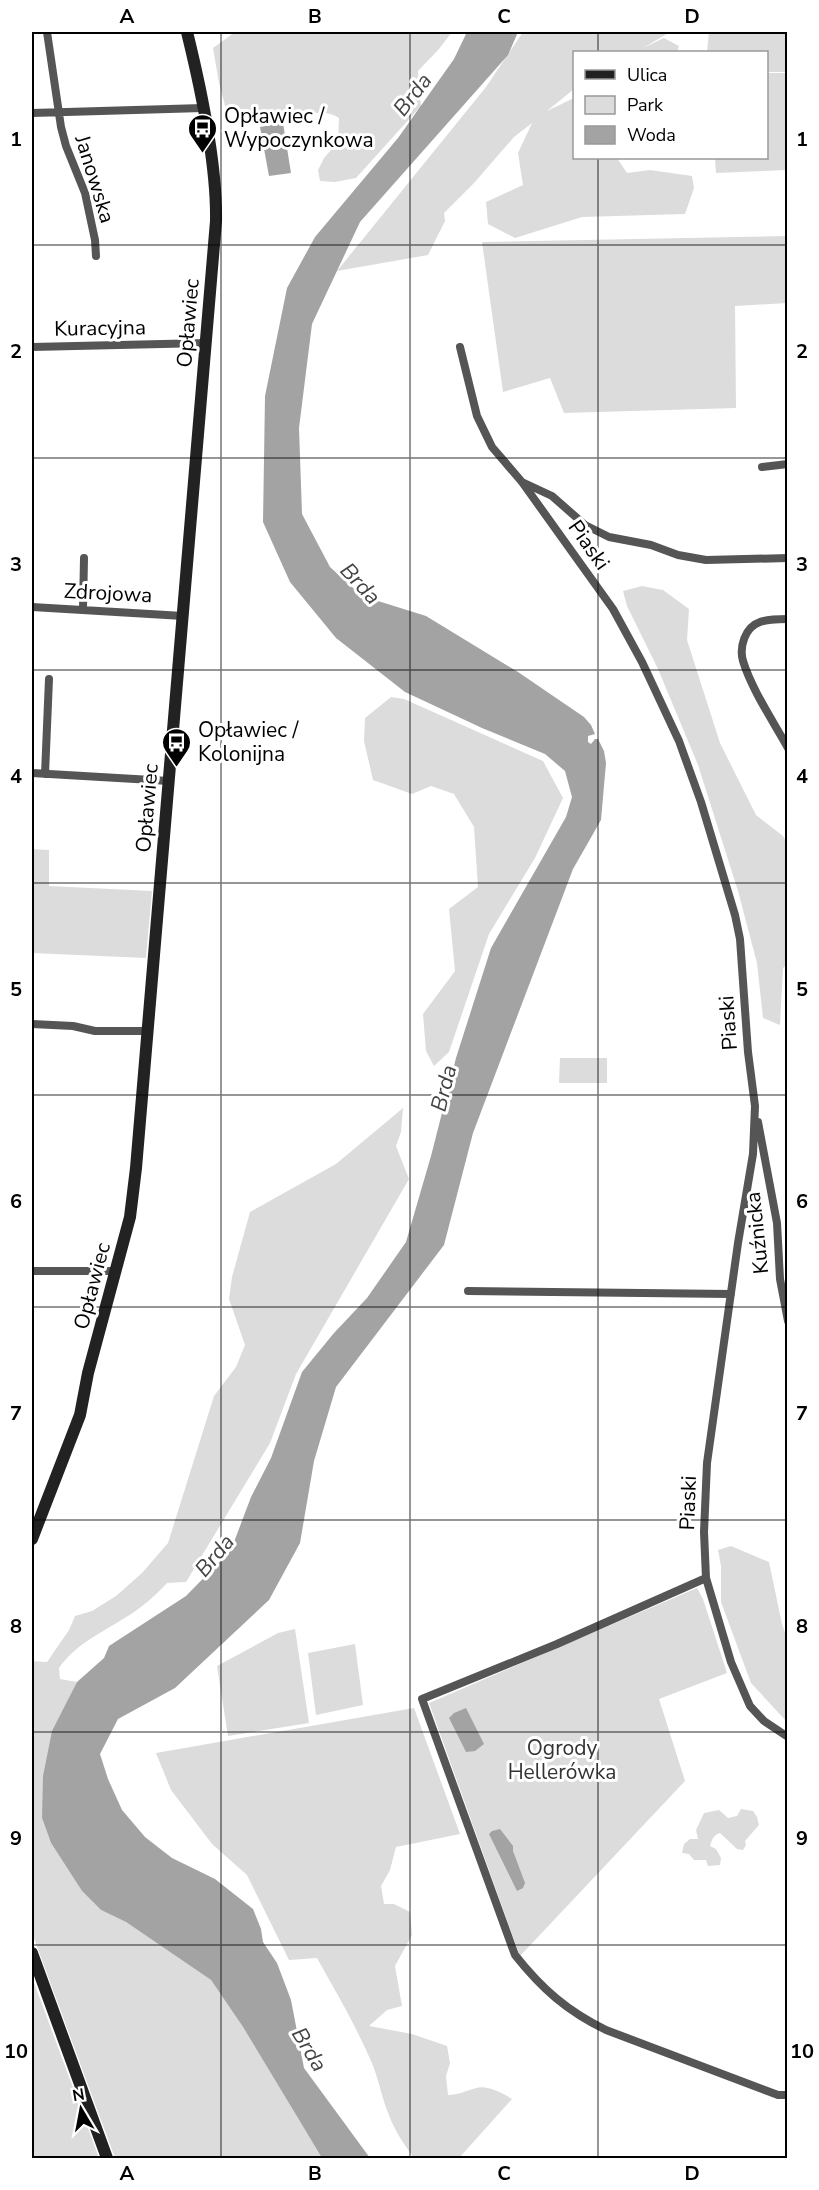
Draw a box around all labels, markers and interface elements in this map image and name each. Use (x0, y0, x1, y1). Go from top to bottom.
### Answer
text: A (120, 3, 135, 30)
text: B (308, 3, 322, 30)
text: C (497, 3, 511, 30)
text: D (684, 3, 700, 30)
legend (573, 51, 768, 159)
text: Ulica (627, 63, 667, 87)
water label: Brda (386, 67, 439, 122)
text: Park (627, 93, 664, 117)
place label: Opławiec / Wypoczynkowa (224, 102, 374, 154)
bus stop icon: Opławiec / Wypoczynkowa (187, 112, 219, 154)
text: Woda (627, 123, 676, 147)
text: 1 (10, 126, 22, 153)
text: 1 (796, 126, 808, 153)
street label: Janowska (68, 131, 122, 226)
street label: Opławiec (170, 277, 206, 369)
street label: Kuracyjna (54, 313, 146, 343)
text: 2 (10, 338, 22, 365)
text: 2 (796, 338, 808, 365)
street label: Piaski (562, 515, 616, 575)
text: 3 (10, 551, 22, 578)
text: 3 (796, 551, 808, 578)
water label: Brda (333, 556, 387, 611)
street label: Zdrojowa (63, 577, 153, 609)
place label: Opławiec / Kolonijna (198, 716, 299, 768)
bus stop icon: Opławiec / Kolonijna (161, 726, 193, 768)
street label: Opławiec (129, 762, 165, 854)
text: 4 (10, 763, 22, 790)
text: 4 (796, 763, 808, 790)
text: 5 (10, 976, 22, 1003)
text: 5 (796, 976, 808, 1003)
street label: Piaski (712, 995, 744, 1051)
water label: Brda (424, 1062, 464, 1115)
text: 6 (10, 1188, 22, 1215)
text: 6 (796, 1188, 808, 1215)
street label: Kuźnicka (739, 1191, 775, 1275)
street label: Opławiec (67, 1239, 117, 1333)
text: 7 (10, 1400, 22, 1427)
text: 7 (796, 1400, 808, 1427)
street label: Piaski (673, 1475, 703, 1531)
water label: Brda (188, 1528, 241, 1583)
text: 8 (10, 1613, 22, 1640)
text: 8 (796, 1613, 808, 1640)
park label: Ogrody Hellerówka (508, 1734, 616, 1786)
text: 9 (10, 1825, 22, 1852)
text: 9 (796, 1825, 808, 1852)
water label: Brda (284, 2022, 334, 2077)
text: 10 (4, 2038, 28, 2065)
text: 10 (790, 2038, 814, 2065)
north arrow (51, 2079, 111, 2139)
text: N (71, 2083, 86, 2107)
text: A (120, 2160, 135, 2187)
text: B (308, 2160, 322, 2187)
text: C (497, 2160, 511, 2187)
text: D (684, 2160, 700, 2187)

